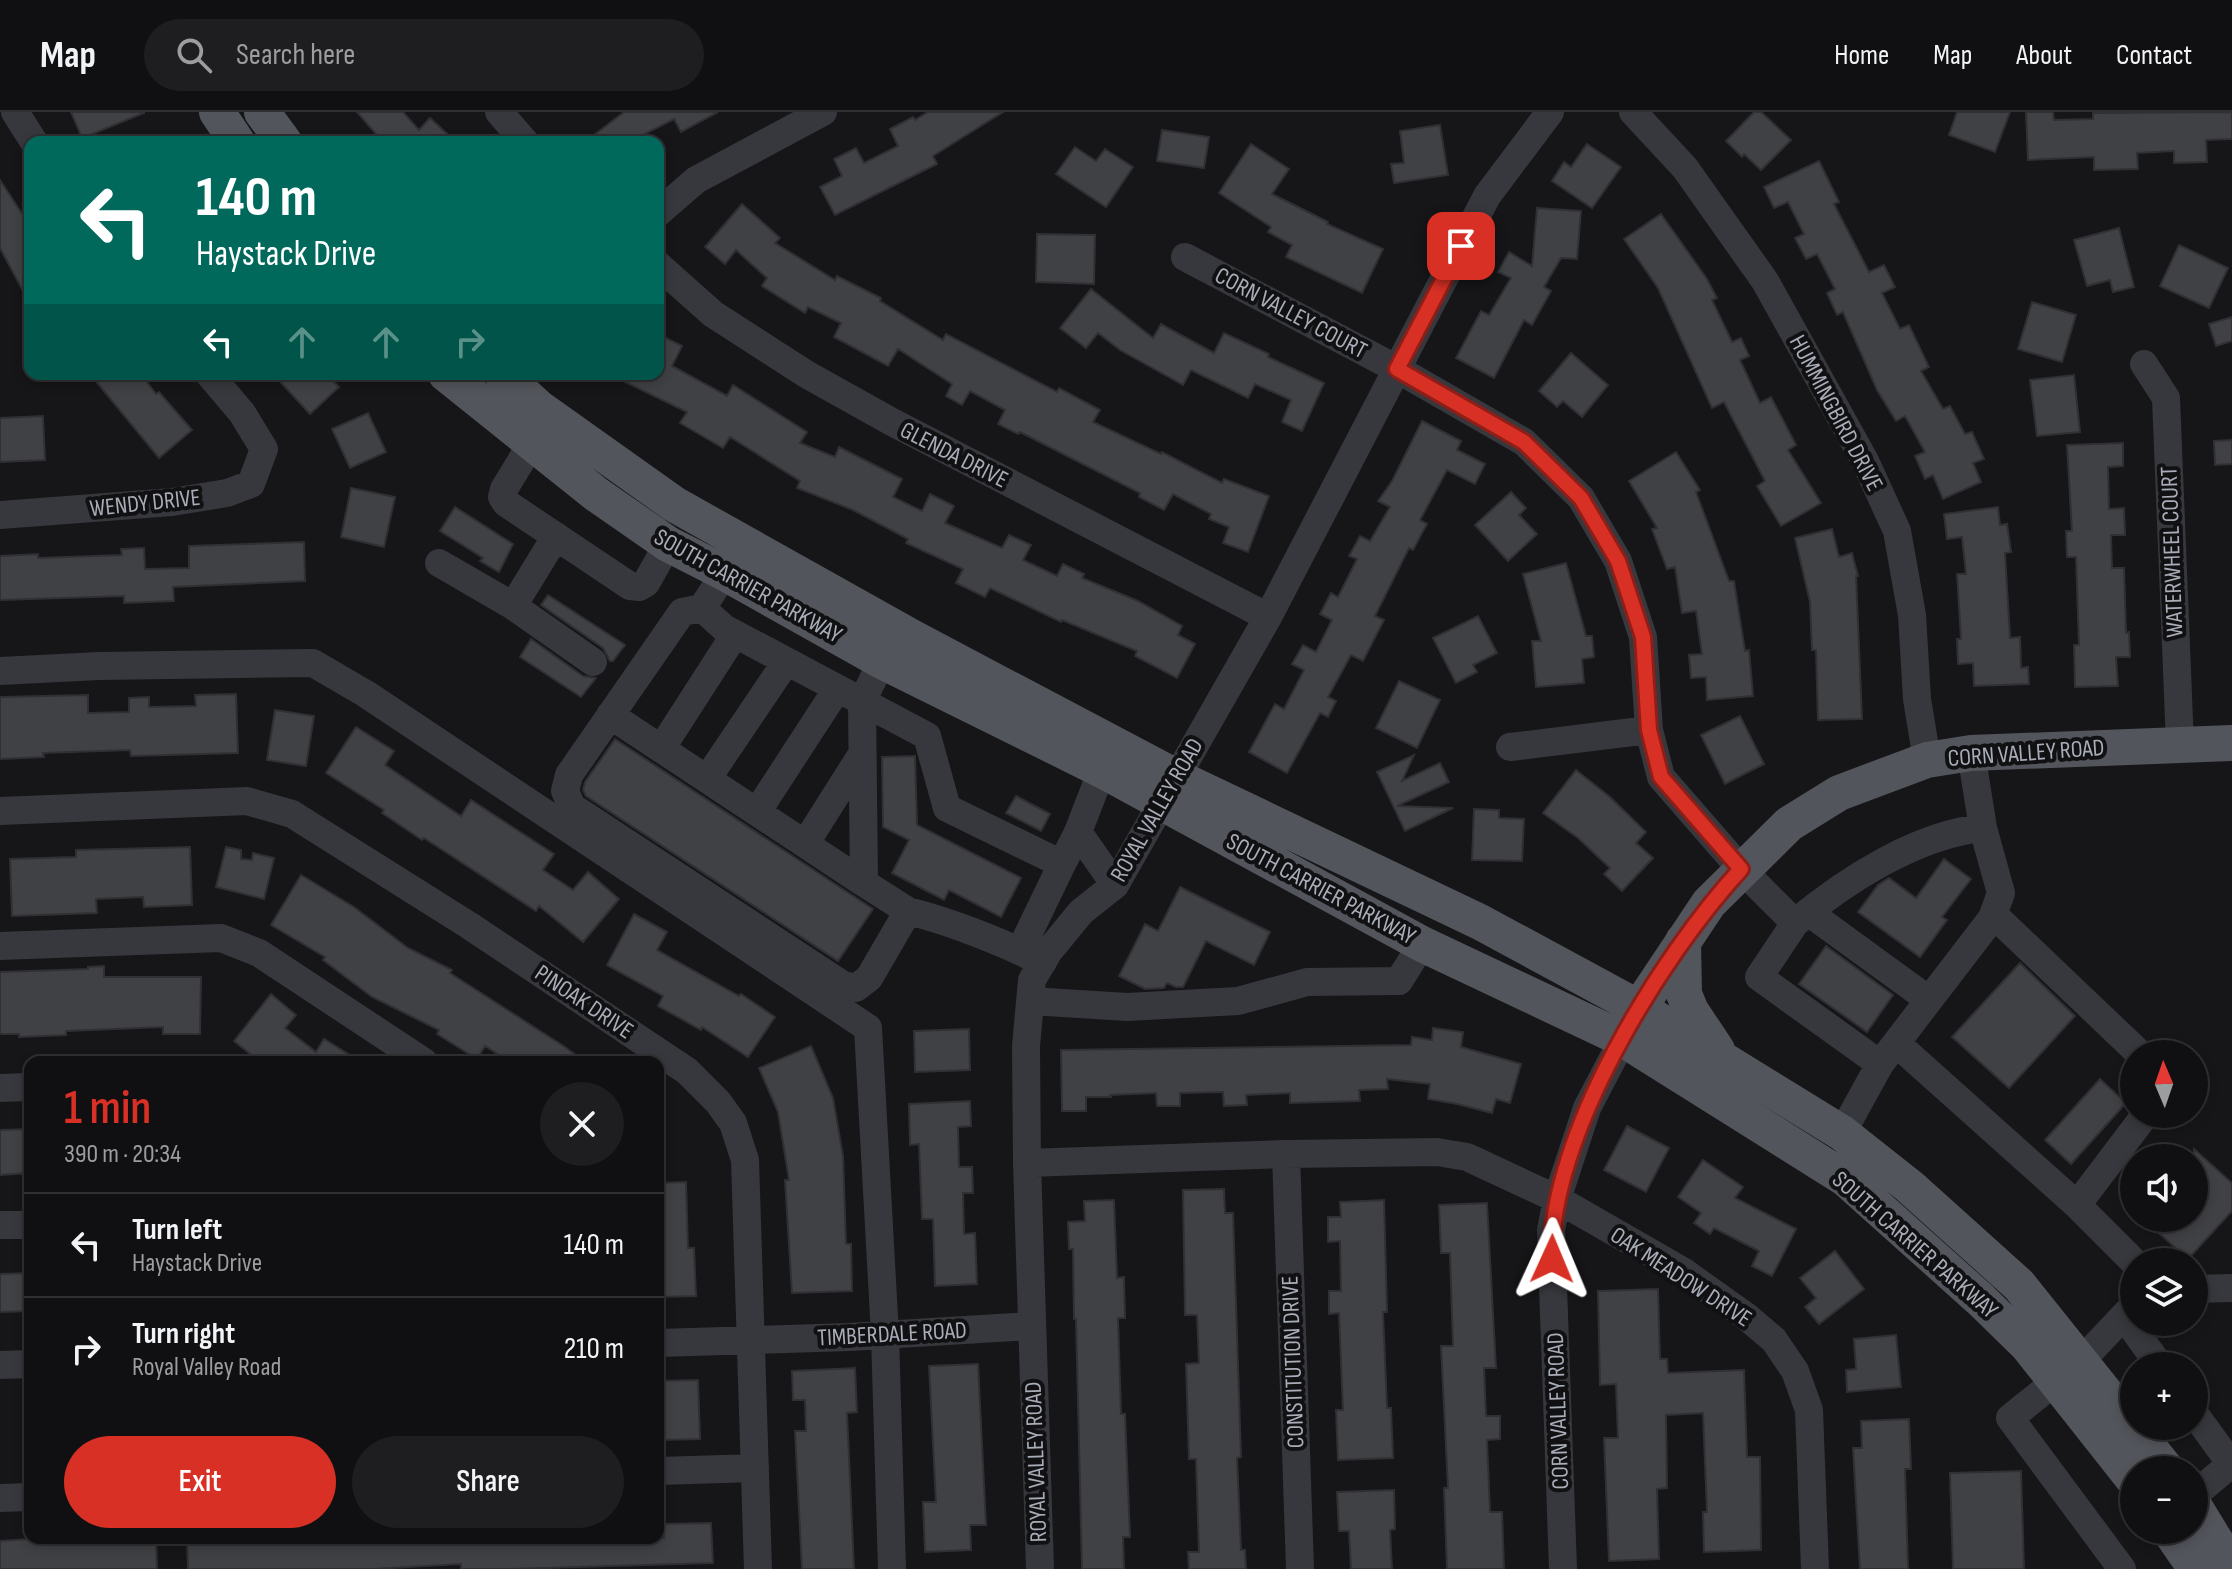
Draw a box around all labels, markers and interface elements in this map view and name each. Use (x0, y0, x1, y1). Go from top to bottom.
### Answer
search box (144, 19, 704, 91)
text: Map (40, 33, 96, 78)
icon: search (172, 33, 216, 77)
text: Search here (236, 37, 355, 73)
text: Home (1834, 39, 1889, 72)
text: Map (1933, 39, 1972, 72)
text: About (2016, 39, 2072, 72)
text: Contact (2116, 39, 2192, 72)
text: 140 m (196, 165, 317, 232)
icon: left (64, 168, 168, 272)
pin (1427, 212, 1495, 280)
icon: arrive (1439, 224, 1483, 268)
text: Haystack Drive (196, 233, 376, 276)
street label: CORN VALLEY COURT (1210, 261, 1372, 365)
icon: left (196, 320, 240, 364)
icon: ahead (280, 320, 324, 364)
icon: ahead (364, 320, 408, 364)
icon: right (448, 320, 492, 364)
street label: HUMMINGBIRD DRIVE (1783, 330, 1889, 496)
street label: GLENDA DRIVE (895, 416, 1013, 494)
street label: WATERWHEEL COURT (2155, 466, 2189, 638)
street label: WENDY DRIVE (88, 483, 202, 523)
street label: SOUTH CARRIER PARKWAY (649, 522, 847, 650)
street label: ROYAL VALLEY ROAD (1104, 733, 1210, 887)
street label: CORN VALLEY ROAD (1947, 733, 2105, 773)
street label: SOUTH CARRIER PARKWAY (1222, 827, 1420, 951)
street label: PINOAK DRIVE (529, 959, 639, 1045)
north arrow (2120, 1040, 2208, 1128)
map controls (2120, 1040, 2208, 1544)
text: 1 min (64, 1080, 151, 1137)
button: close (540, 1082, 624, 1166)
text: 390 m · 20:34 (64, 1139, 181, 1170)
button: sound (2120, 1144, 2208, 1232)
street label: SOUTH CARRIER PARKWAY (1826, 1165, 2004, 1325)
text: Turn left (132, 1212, 222, 1248)
position arrow (1510, 1217, 1594, 1301)
street label: OAK MEADOW DRIVE (1605, 1221, 1757, 1333)
icon: left (64, 1223, 108, 1267)
text: 140 m (564, 1227, 624, 1263)
text: Haystack Drive (132, 1248, 262, 1279)
button: layers (2120, 1248, 2208, 1336)
street label: CONSTITUTION DRIVE (1275, 1275, 1311, 1449)
text: Turn right (132, 1316, 235, 1352)
street label: TIMBERDALE ROAD (817, 1316, 967, 1352)
icon: right (64, 1327, 108, 1371)
text: 210 m (564, 1331, 624, 1367)
street label: CORN VALLEY ROAD (1541, 1332, 1575, 1490)
text: Royal Valley Road (132, 1352, 281, 1383)
button: + (2120, 1352, 2208, 1440)
street label: ROYAL VALLEY ROAD (1019, 1381, 1053, 1543)
button: Exit (64, 1436, 336, 1528)
button: Share (352, 1436, 624, 1528)
button: − (2120, 1456, 2208, 1544)

